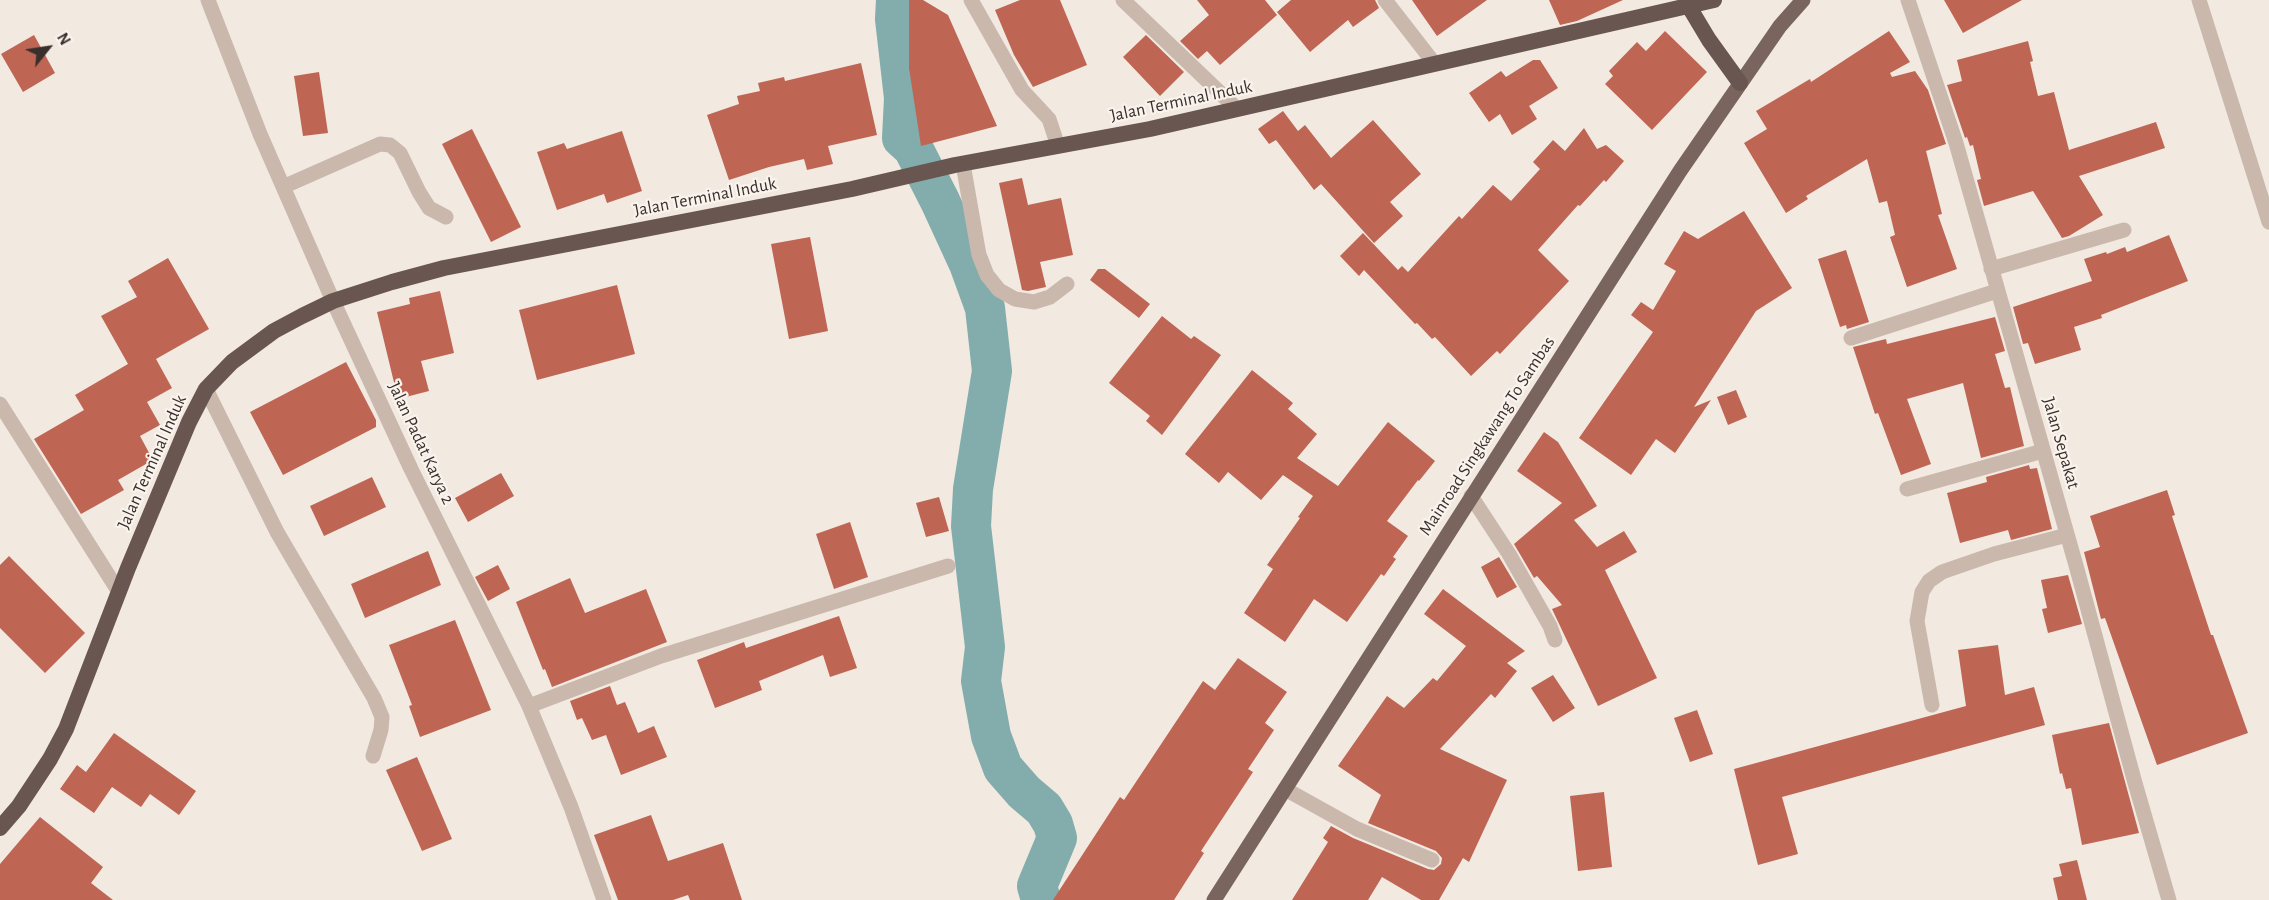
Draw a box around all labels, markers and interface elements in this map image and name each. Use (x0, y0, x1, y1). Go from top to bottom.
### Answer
north arrow (18, 18, 78, 78)
text: N (54, 30, 73, 48)
street label: Jalan Terminal Induk (1108, 75, 1254, 127)
street label: Jalan Terminal Induk (632, 173, 778, 221)
street label: Mainroad Singkawang To Sambas (1414, 332, 1560, 540)
street label: Jalan Padat Karya 2 (383, 378, 459, 508)
street label: Jalan Terminal Induk (113, 392, 191, 532)
street label: Jalan Sepakat (2038, 395, 2084, 491)

